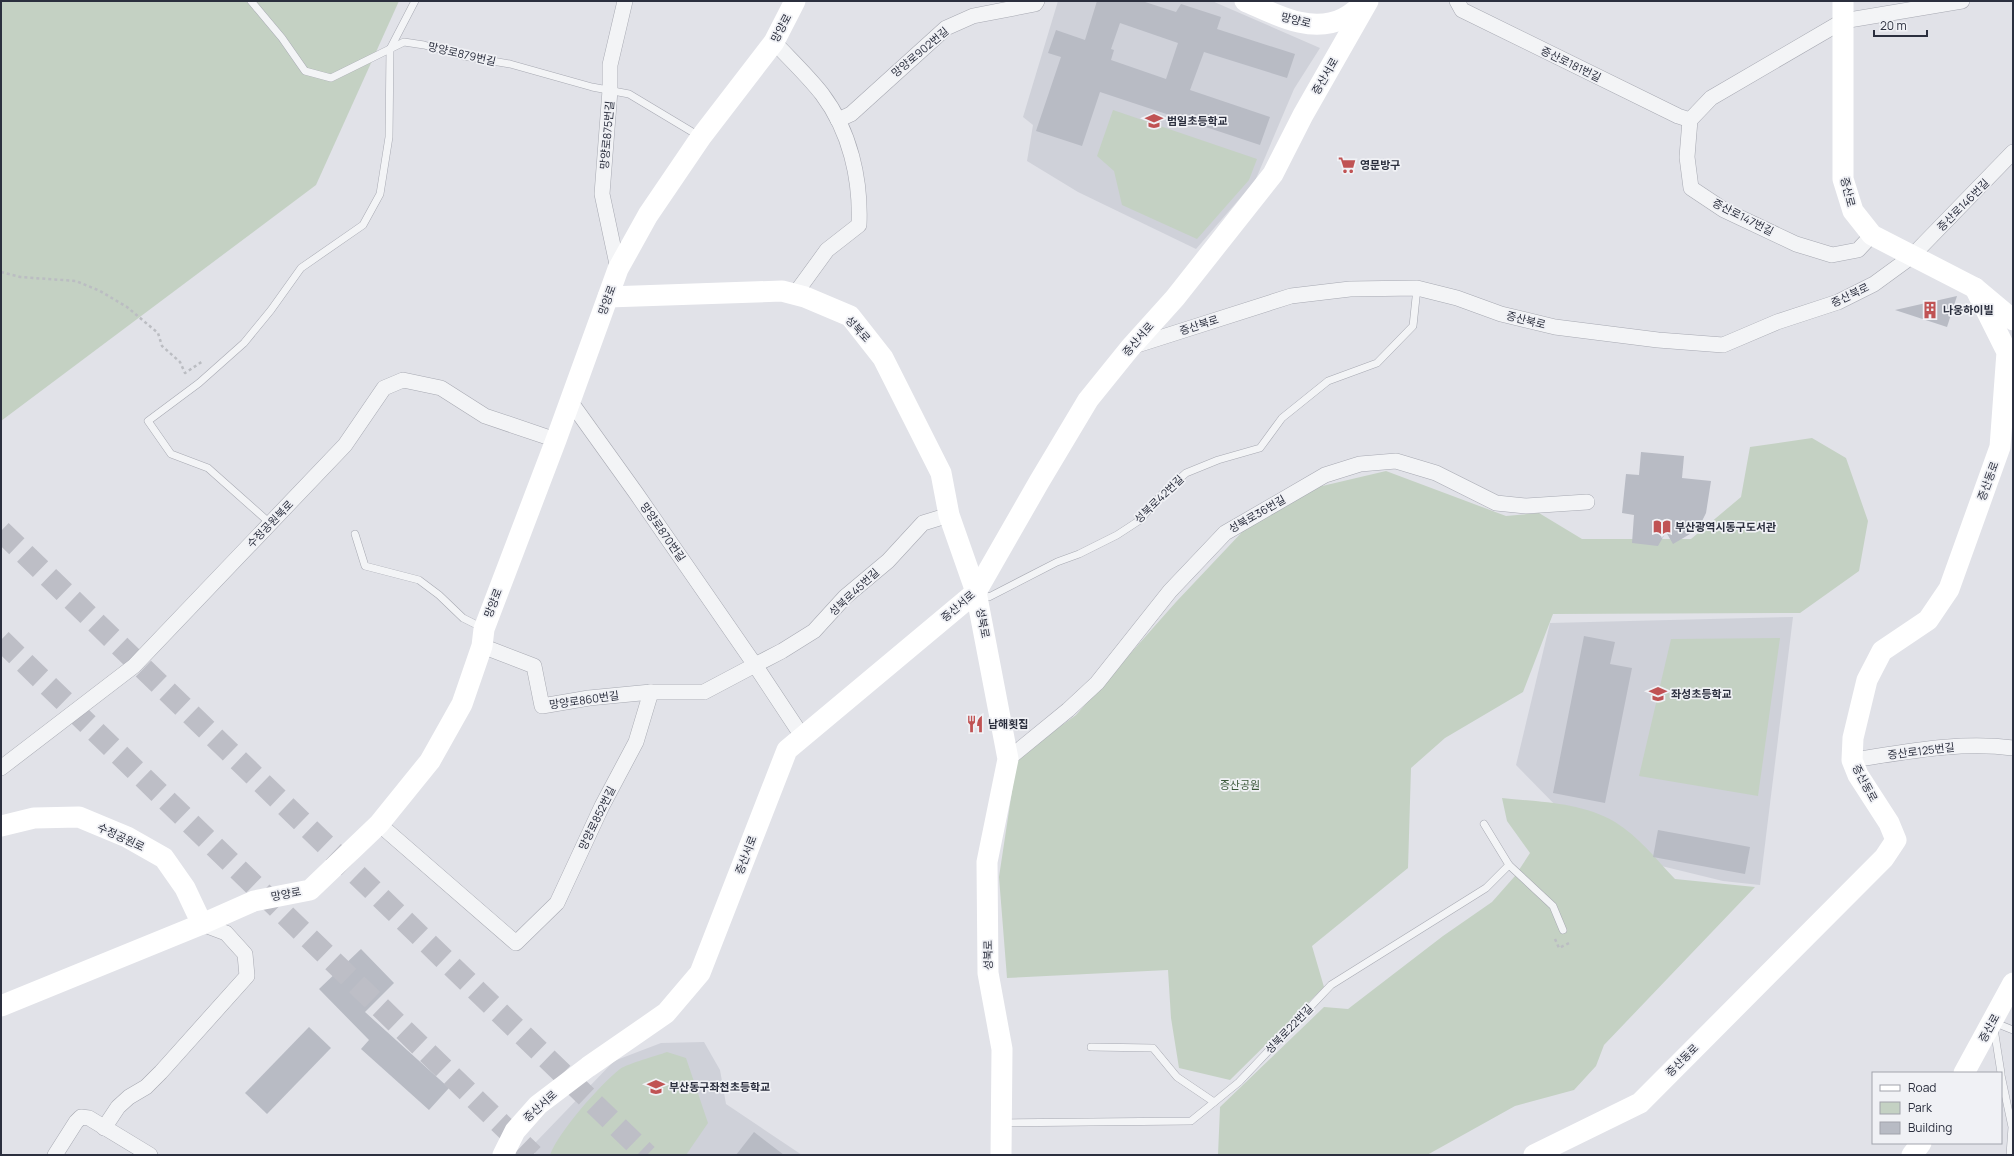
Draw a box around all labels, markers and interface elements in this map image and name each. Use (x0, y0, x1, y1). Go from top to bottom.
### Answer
street label: 망양로 (1280, 9, 1313, 30)
street label: 망양로 (767, 11, 794, 45)
scale bar (1874, 12, 1927, 38)
text: 20 m (1880, 17, 1907, 34)
street label: 망양로902번길 (888, 23, 951, 80)
street label: 망양로879번길 (427, 38, 498, 69)
street label: 증산로181번길 (1538, 42, 1604, 85)
street label: 증산서로 (1308, 54, 1341, 97)
street label: 망양로875번길 (596, 100, 617, 170)
school or university icon: 범일초등학교 (1144, 111, 1164, 131)
place label: 범일초등학교 (1167, 113, 1228, 128)
supermarket icon: 영문방구 (1337, 155, 1357, 175)
place label: 영문방구 (1360, 157, 1400, 172)
street label: 증산로 (1838, 175, 1859, 208)
street label: 증산로146번길 (1933, 175, 1992, 234)
street label: 증산로147번길 (1710, 195, 1776, 238)
street label: 증산북로 (1828, 279, 1871, 310)
street label: 망양로 (594, 283, 619, 317)
building icon: 나웅하이빌 (1920, 300, 1940, 320)
place label: 나웅하이빌 (1943, 302, 1994, 317)
street label: 증산북로 (1505, 307, 1548, 332)
street label: 증산북로 (1177, 311, 1220, 338)
street label: 성북로 (843, 312, 874, 345)
street label: 증산서로 (1119, 318, 1157, 359)
street label: 증산동로 (1974, 459, 2002, 502)
street label: 성북로42번길 (1131, 471, 1187, 526)
street label: 성북로36번길 (1225, 491, 1288, 536)
street label: 수정공원북로 (243, 497, 296, 551)
street label: 망양로870번길 (637, 499, 689, 564)
library icon: 부산광역시동구도서관 (1652, 517, 1672, 537)
place label: 부산광역시동구도서관 (1675, 519, 1776, 534)
street label: 성북로45번길 (825, 565, 882, 619)
street label: 망양로 (480, 586, 505, 620)
street label: 증산서로 (937, 587, 978, 625)
street label: 성북로 (973, 607, 994, 639)
school or university icon: 좌성초등학교 (1648, 684, 1668, 704)
place label: 좌성초등학교 (1671, 686, 1732, 701)
street label: 망양로860번길 (548, 687, 620, 712)
restaurant icon: 남해횟집 (965, 714, 985, 734)
place label: 남해횟집 (988, 716, 1028, 731)
street label: 증산로125번길 (1887, 739, 1955, 762)
street label: 증산동로 (1849, 761, 1882, 804)
park label: 증산공원 (1220, 777, 1260, 792)
street label: 망양로852번길 (575, 783, 618, 852)
street label: 수정공원로 (95, 819, 147, 854)
street label: 증산서로 (731, 833, 760, 876)
street label: 망양로 (270, 883, 302, 904)
street label: 성북로 (980, 940, 995, 970)
street label: 성북로22번길 (1261, 1001, 1316, 1057)
street label: 증산로 (1975, 1011, 2002, 1045)
street label: 증산동로 (1662, 1040, 1701, 1079)
legend (1872, 1072, 2002, 1144)
school or university icon: 부산동구좌천초등학교 (646, 1077, 666, 1097)
place label: 부산동구좌천초등학교 (669, 1079, 770, 1094)
text: Road (1908, 1079, 1936, 1096)
street label: 증산서로 (520, 1087, 560, 1125)
text: Park (1908, 1099, 1933, 1116)
text: Building (1908, 1119, 1952, 1136)

